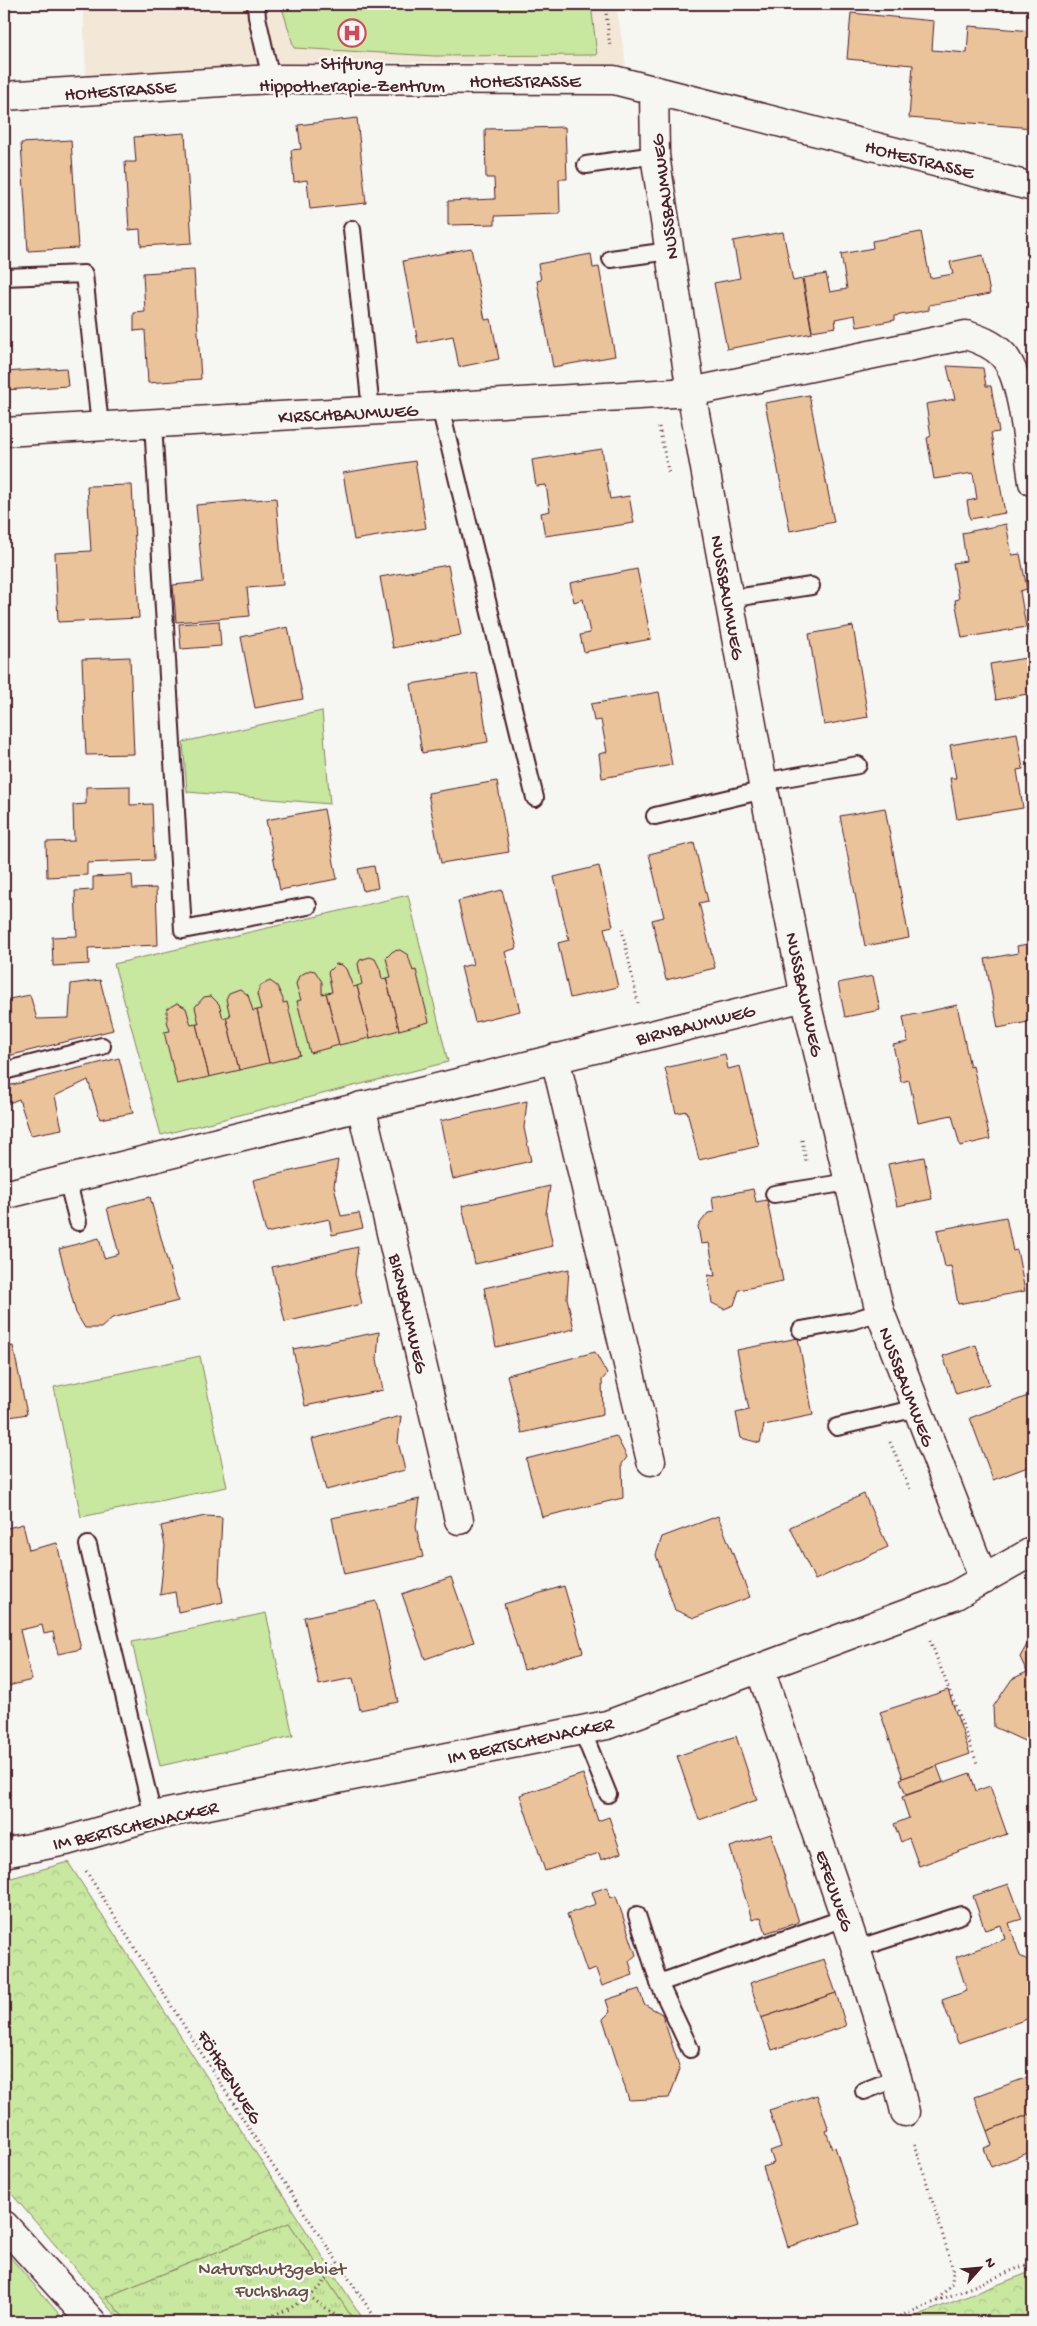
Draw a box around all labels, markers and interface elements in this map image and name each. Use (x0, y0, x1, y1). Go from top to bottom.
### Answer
hospital icon: Stiftung Hippotherapie-Zentrum (337, 18, 367, 48)
place label: Stiftung Hippotherapie-Zentrum (259, 54, 445, 99)
street label: HOHESTRASSE (469, 72, 582, 95)
street label: HOHESTRASSE (64, 77, 178, 108)
street label: NUSSBAUMWEG (647, 132, 686, 261)
street label: HOHESTRASSE (862, 137, 977, 186)
street label: KIRSCHBAUMWEG (278, 400, 420, 431)
street label: NUSSBAUMWEG (703, 534, 748, 663)
street label: NUSSBAUMWEG (778, 931, 827, 1060)
street label: BIRNBAUMWEG (633, 1000, 759, 1053)
street label: BIRNBAUMWEG (381, 1251, 432, 1377)
street label: NUSSBAUMWEG (871, 1324, 938, 1451)
street label: IM BERTSCHENACKER (446, 1713, 617, 1771)
street label: IM BERTSCHENACKER (51, 1797, 222, 1858)
street label: EFEUWEG (808, 1848, 858, 1936)
street label: FÖHRENWEG (190, 2026, 266, 2130)
north arrow (954, 2244, 1004, 2294)
text: N (980, 2255, 999, 2271)
park label: Naturschutzgebiet Fuchshag (198, 2259, 348, 2304)

